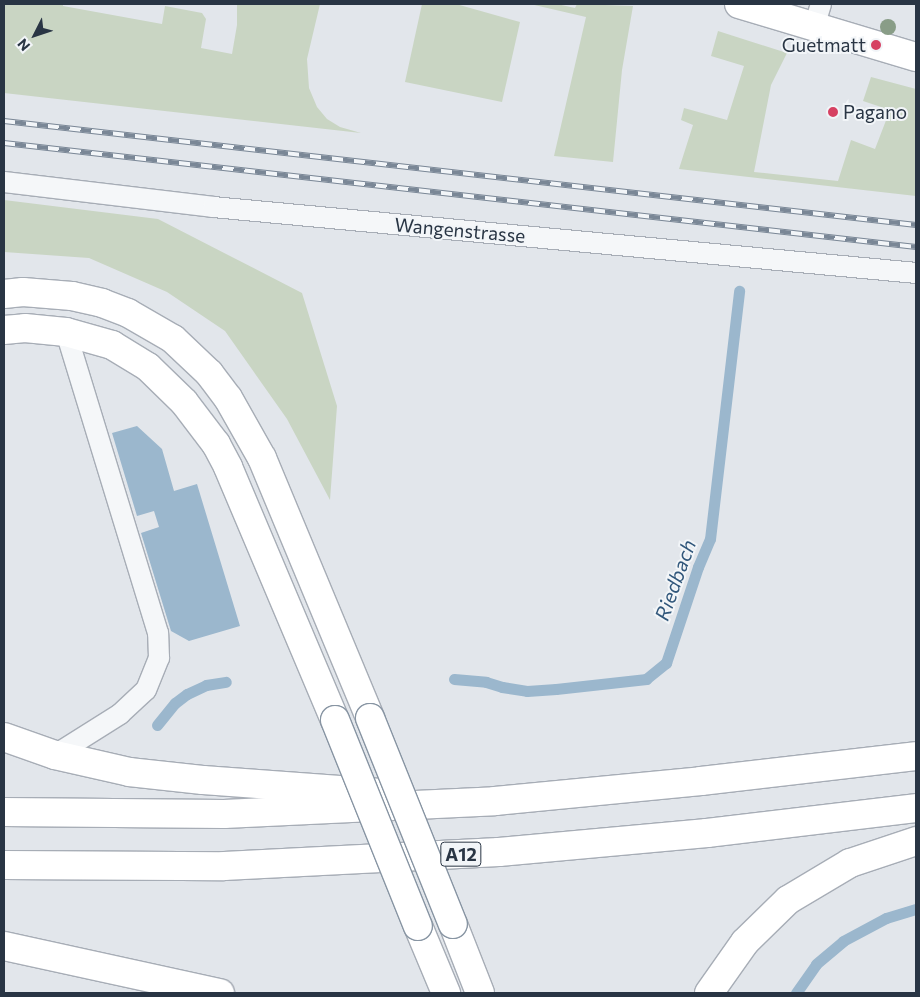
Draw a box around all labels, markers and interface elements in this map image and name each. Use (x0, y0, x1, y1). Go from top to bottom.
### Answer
north arrow (10, 10, 60, 60)
place label: Guetmatt (782, 34, 866, 56)
text: N (13, 36, 33, 55)
marker: Guetmatt (870, 39, 882, 51)
place label: Pagano (843, 101, 907, 123)
marker: Pagano (827, 106, 839, 118)
street label: Wangenstrasse (394, 213, 526, 247)
water label: Riedbach (649, 536, 701, 624)
road number: A12 (440, 839, 482, 870)

